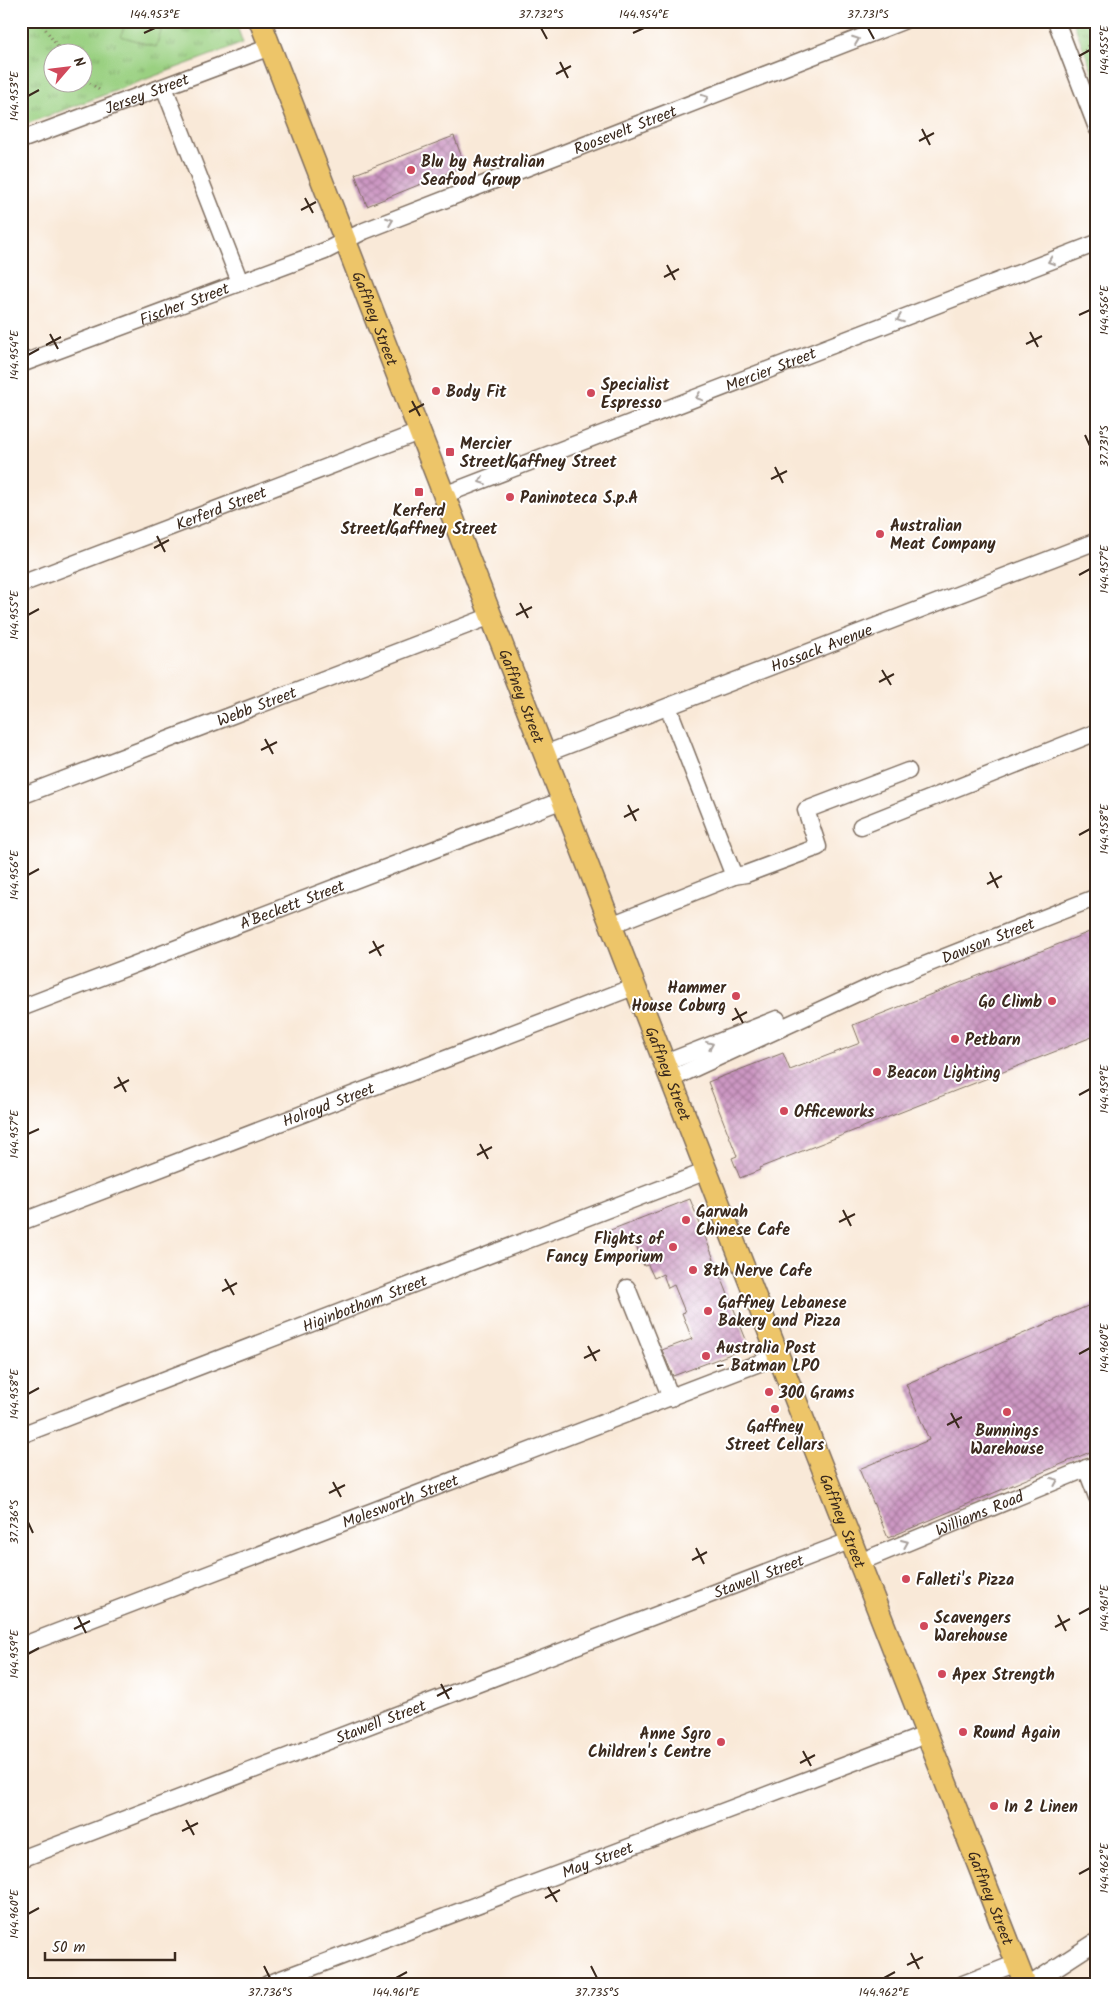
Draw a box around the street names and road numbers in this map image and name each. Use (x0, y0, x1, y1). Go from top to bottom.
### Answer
street label: Jersey Street (101, 67, 194, 122)
street label: Roosevelt Street (570, 99, 681, 162)
street label: Gaffney Street (344, 268, 404, 371)
street label: Fischer Street (136, 276, 234, 333)
street label: Mercier Street (722, 341, 821, 399)
street label: Kerferd Street (172, 480, 271, 538)
street label: Hossack Avenue (767, 618, 876, 680)
street label: Gaffney Street (491, 645, 551, 748)
street label: Webb Street (213, 680, 301, 734)
street label: A'Beckett Street (236, 874, 349, 937)
street label: Dawson Street (938, 912, 1039, 971)
street label: Gaffney Street (638, 1023, 697, 1126)
street label: Holroyd Street (279, 1076, 379, 1135)
street label: Higinbotham Street (299, 1269, 432, 1340)
street label: Molesworth Street (339, 1468, 463, 1536)
street label: Gaffney Street (812, 1470, 872, 1573)
street label: Williams Road (932, 1484, 1029, 1544)
street label: Stawell Street (710, 1548, 809, 1606)
street label: Stawell Street (332, 1693, 431, 1751)
street label: May Street (558, 1836, 638, 1886)
street label: Gaffney Street (960, 1847, 1020, 1950)

